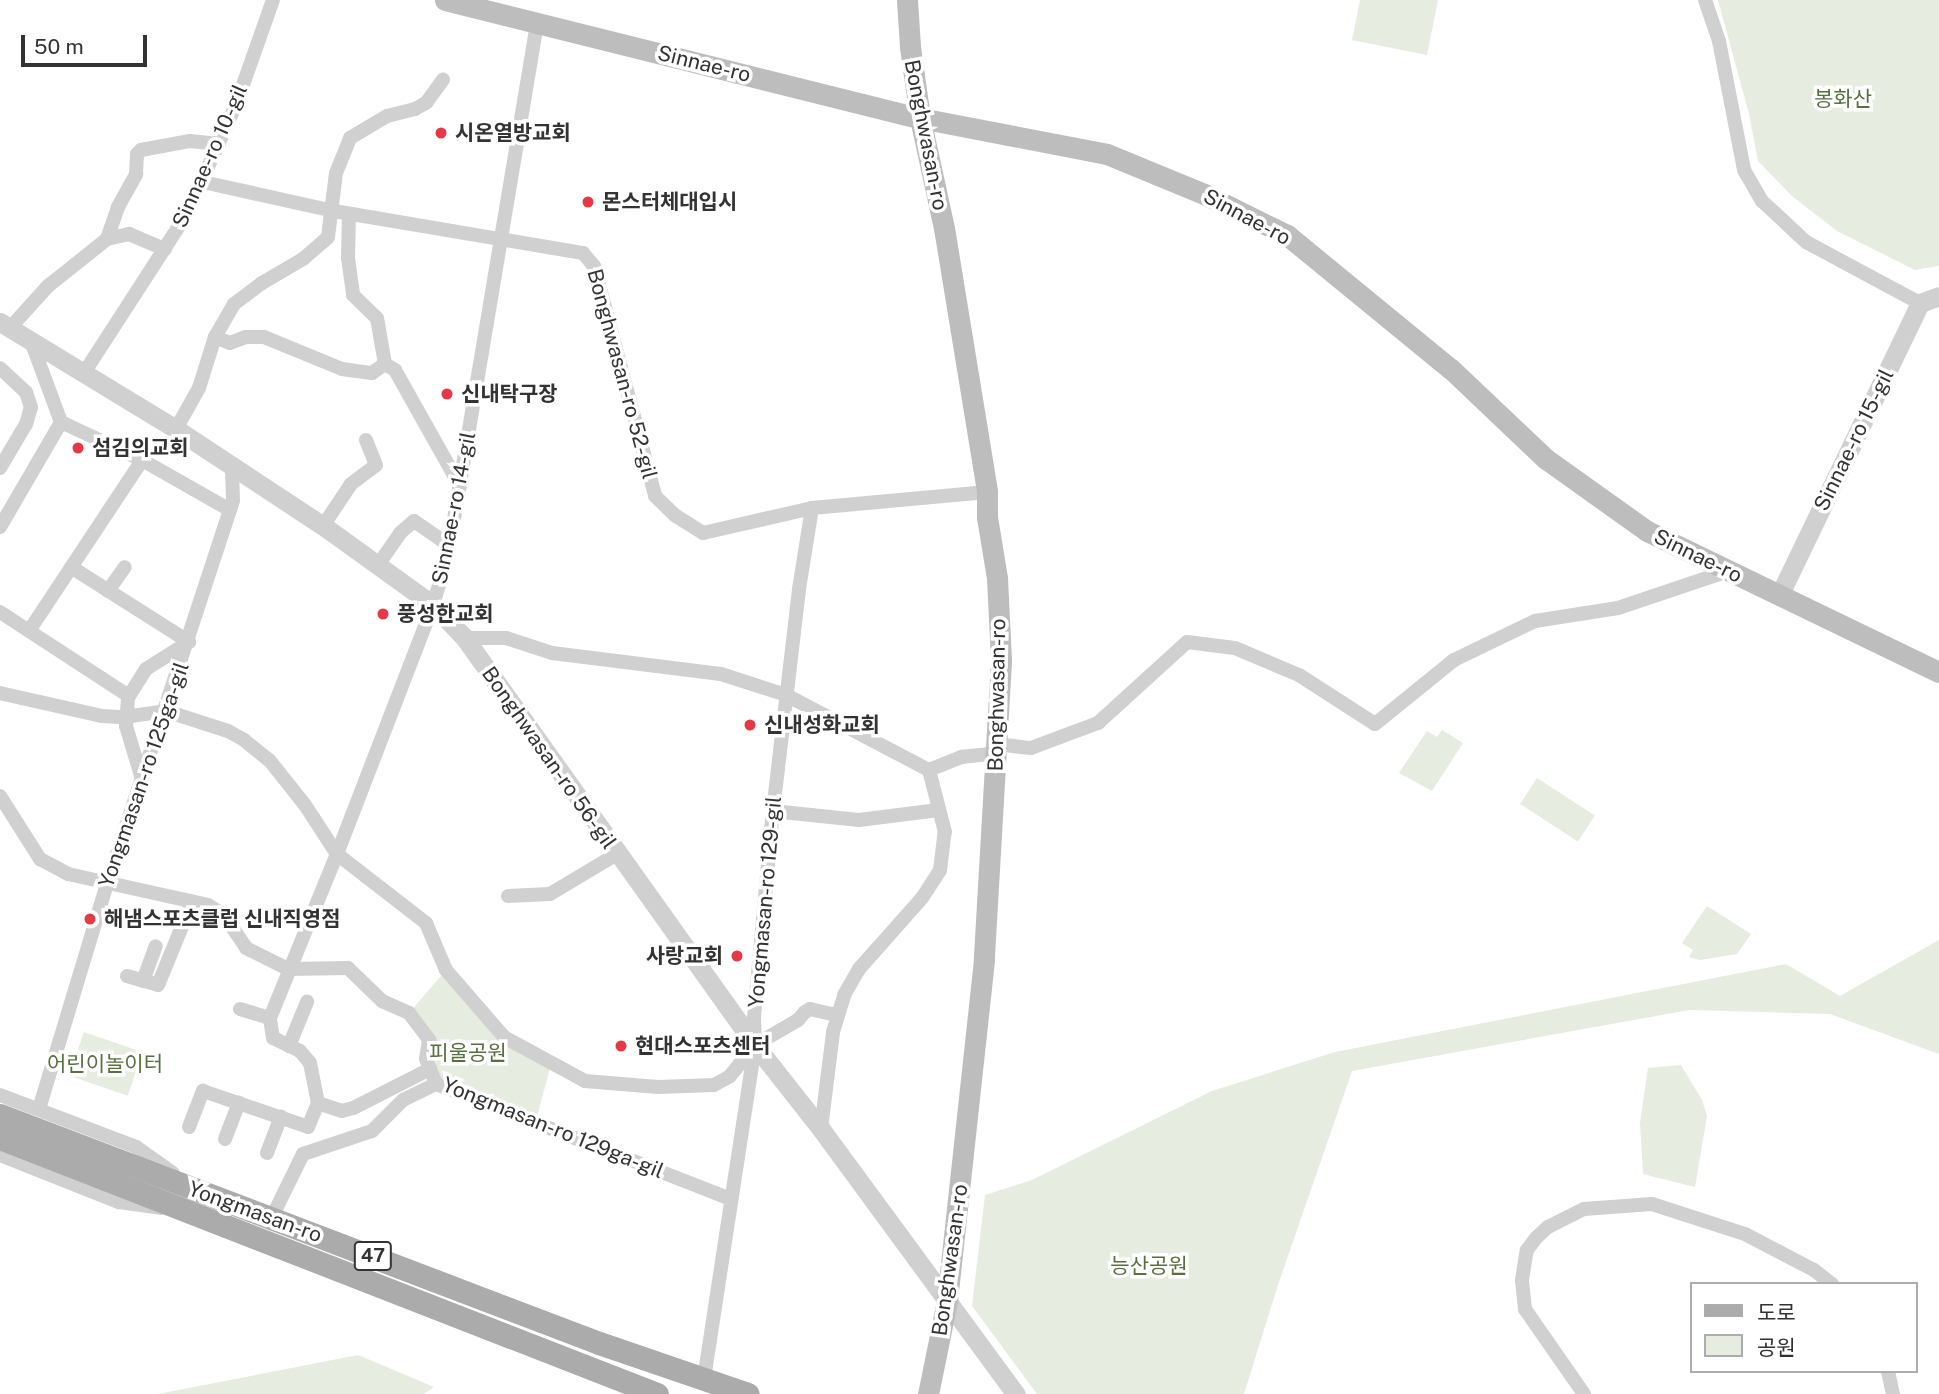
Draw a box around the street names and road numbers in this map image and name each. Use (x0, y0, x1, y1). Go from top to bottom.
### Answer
street label: Sinnae-ro (655, 40, 753, 88)
street label: Bonghwasan-ro (899, 58, 953, 212)
street label: Sinnae-ro 10-gil (167, 80, 253, 232)
street label: Sinnae-ro (1199, 184, 1295, 250)
street label: Bonghwasan-ro 52-gil (582, 266, 662, 482)
street label: Sinnae-ro 15-gil (1809, 365, 1899, 515)
street label: Sinnae-ro 14-gil (427, 430, 481, 586)
street label: Sinnae-ro (1650, 524, 1746, 588)
street label: Bonghwasan-ro (983, 618, 1011, 772)
street label: Yongmasan-ro 125ga-gil (94, 659, 194, 891)
street label: Bonghwasan-ro 56-gil (476, 662, 622, 854)
street label: Yongmasan-ro 129-gil (743, 795, 787, 1009)
street label: Yongmasan-ro 129ga-gil (439, 1072, 667, 1184)
street label: Yongmasan-ro (185, 1176, 325, 1248)
street label: Bonghwasan-ro (927, 1183, 973, 1337)
road number: 47 (354, 1240, 392, 1272)

